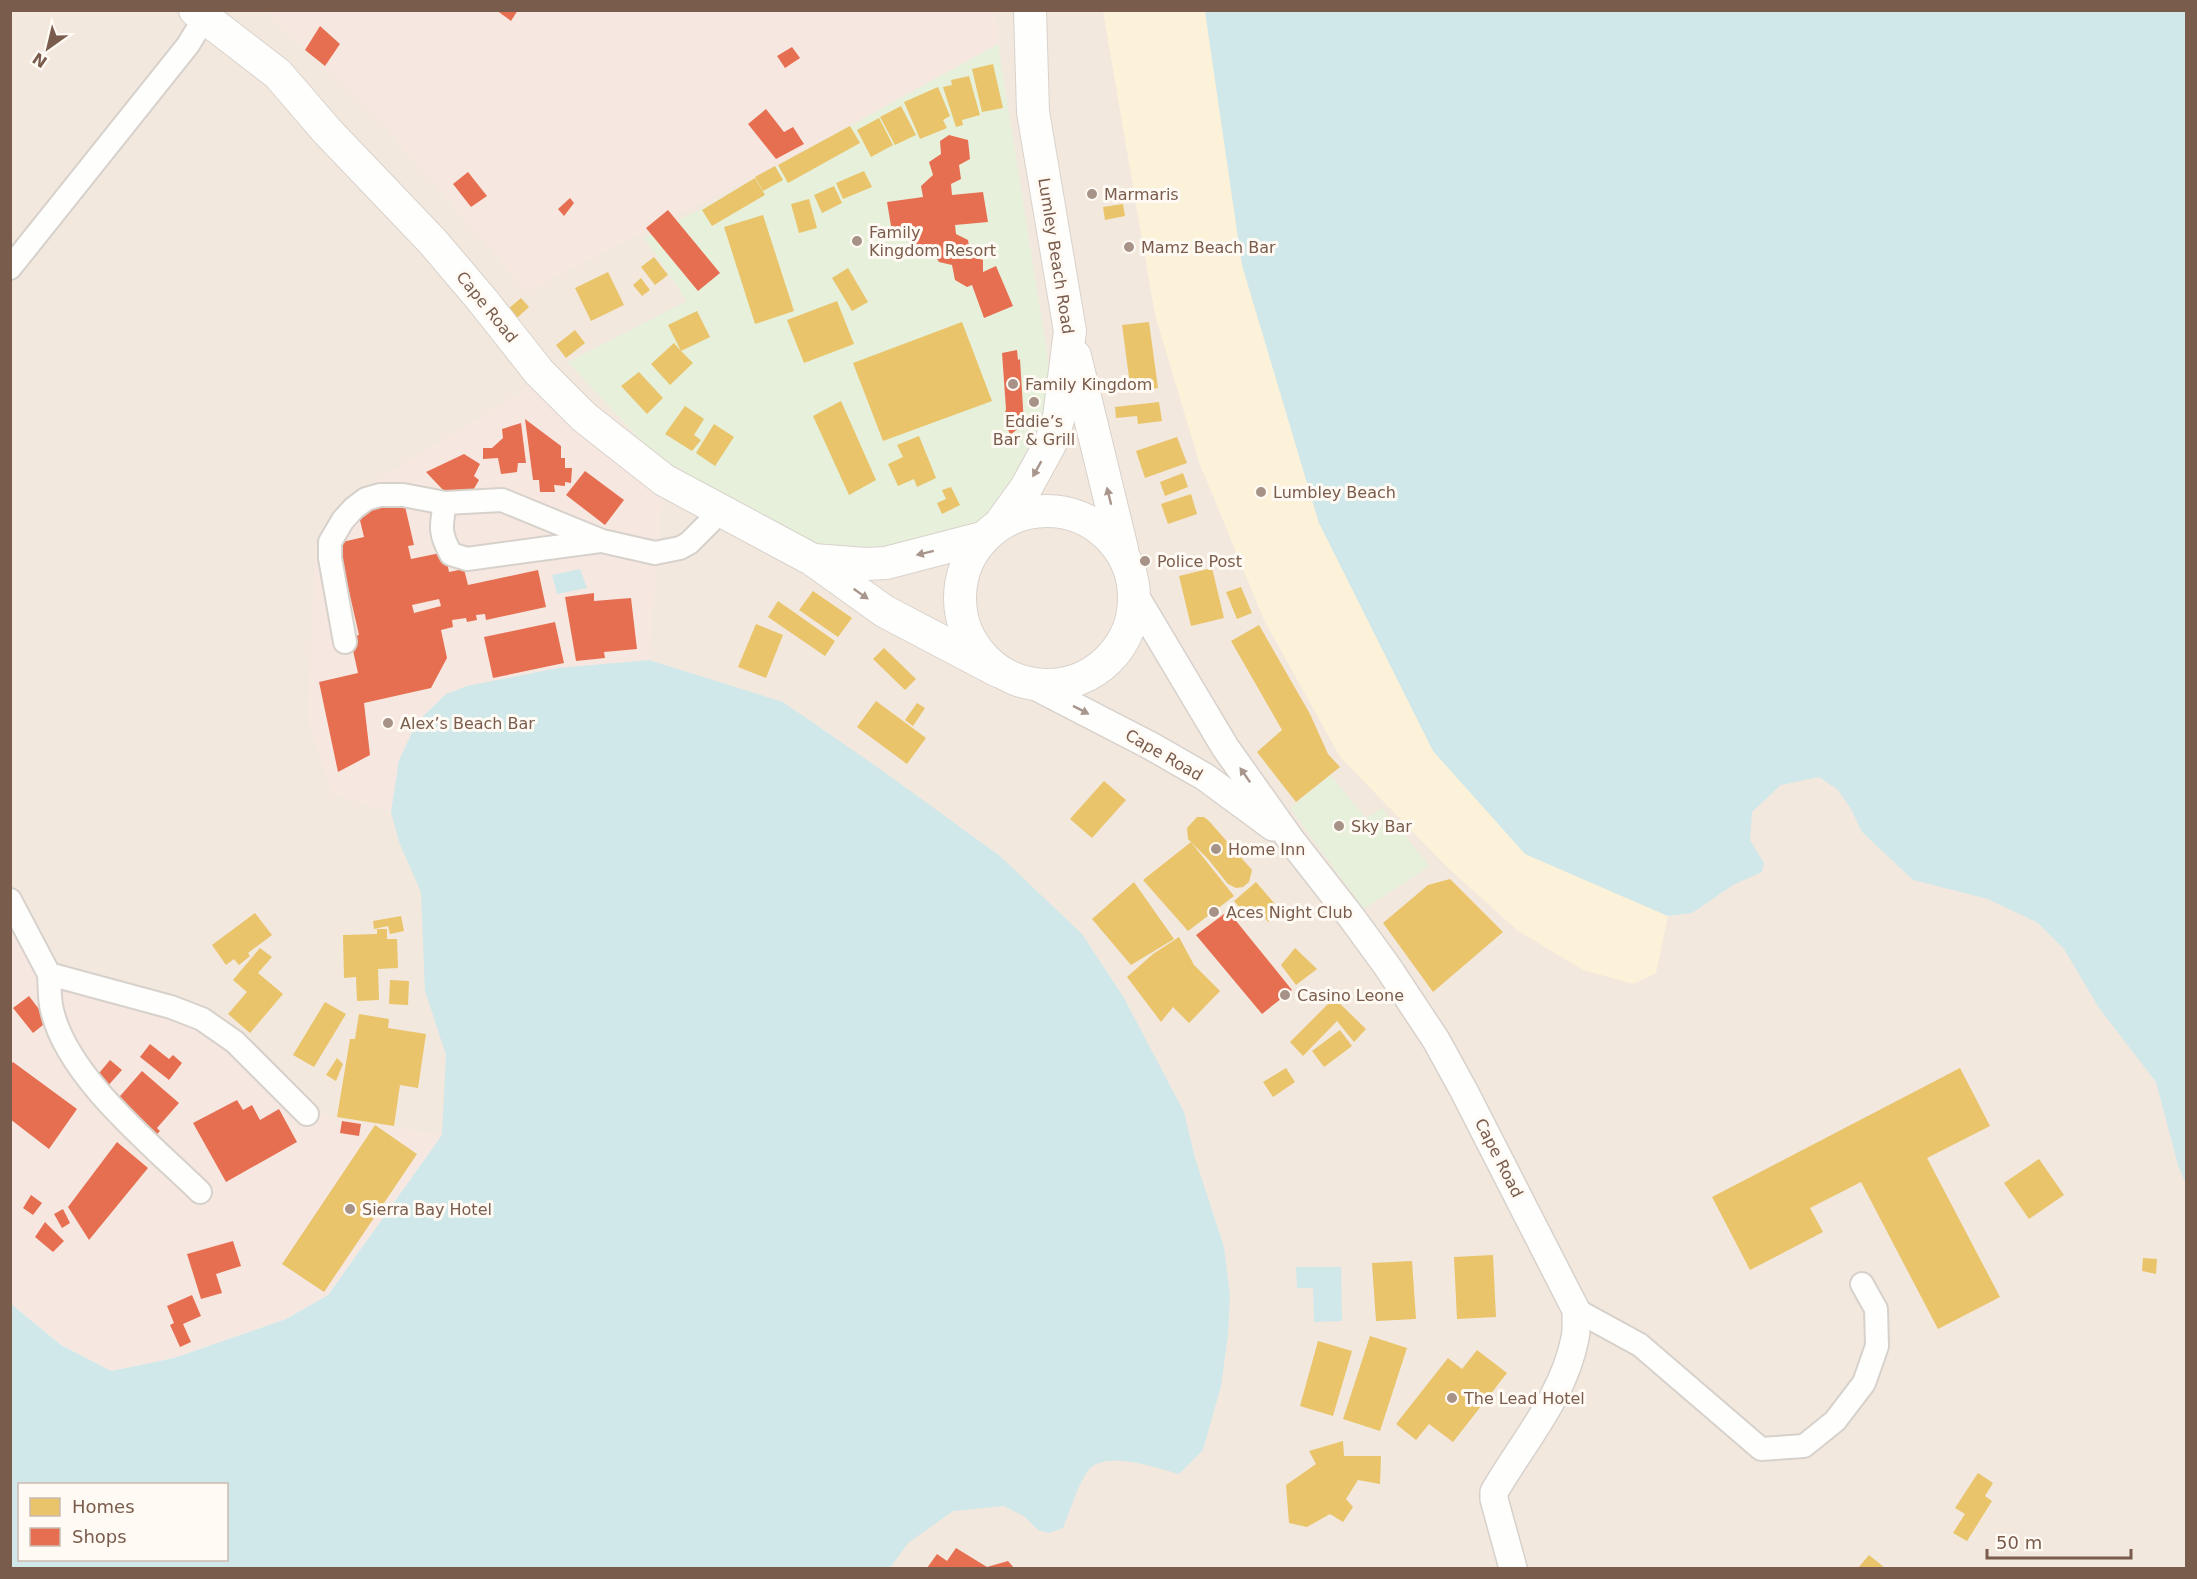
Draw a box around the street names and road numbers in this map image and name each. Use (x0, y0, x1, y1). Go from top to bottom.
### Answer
street label: Lumley Beach Road (1034, 176, 1078, 336)
street label: Cape Road (452, 268, 522, 346)
street label: Cape Road (1122, 725, 1206, 785)
street label: Cape Road (1471, 1115, 1527, 1201)

